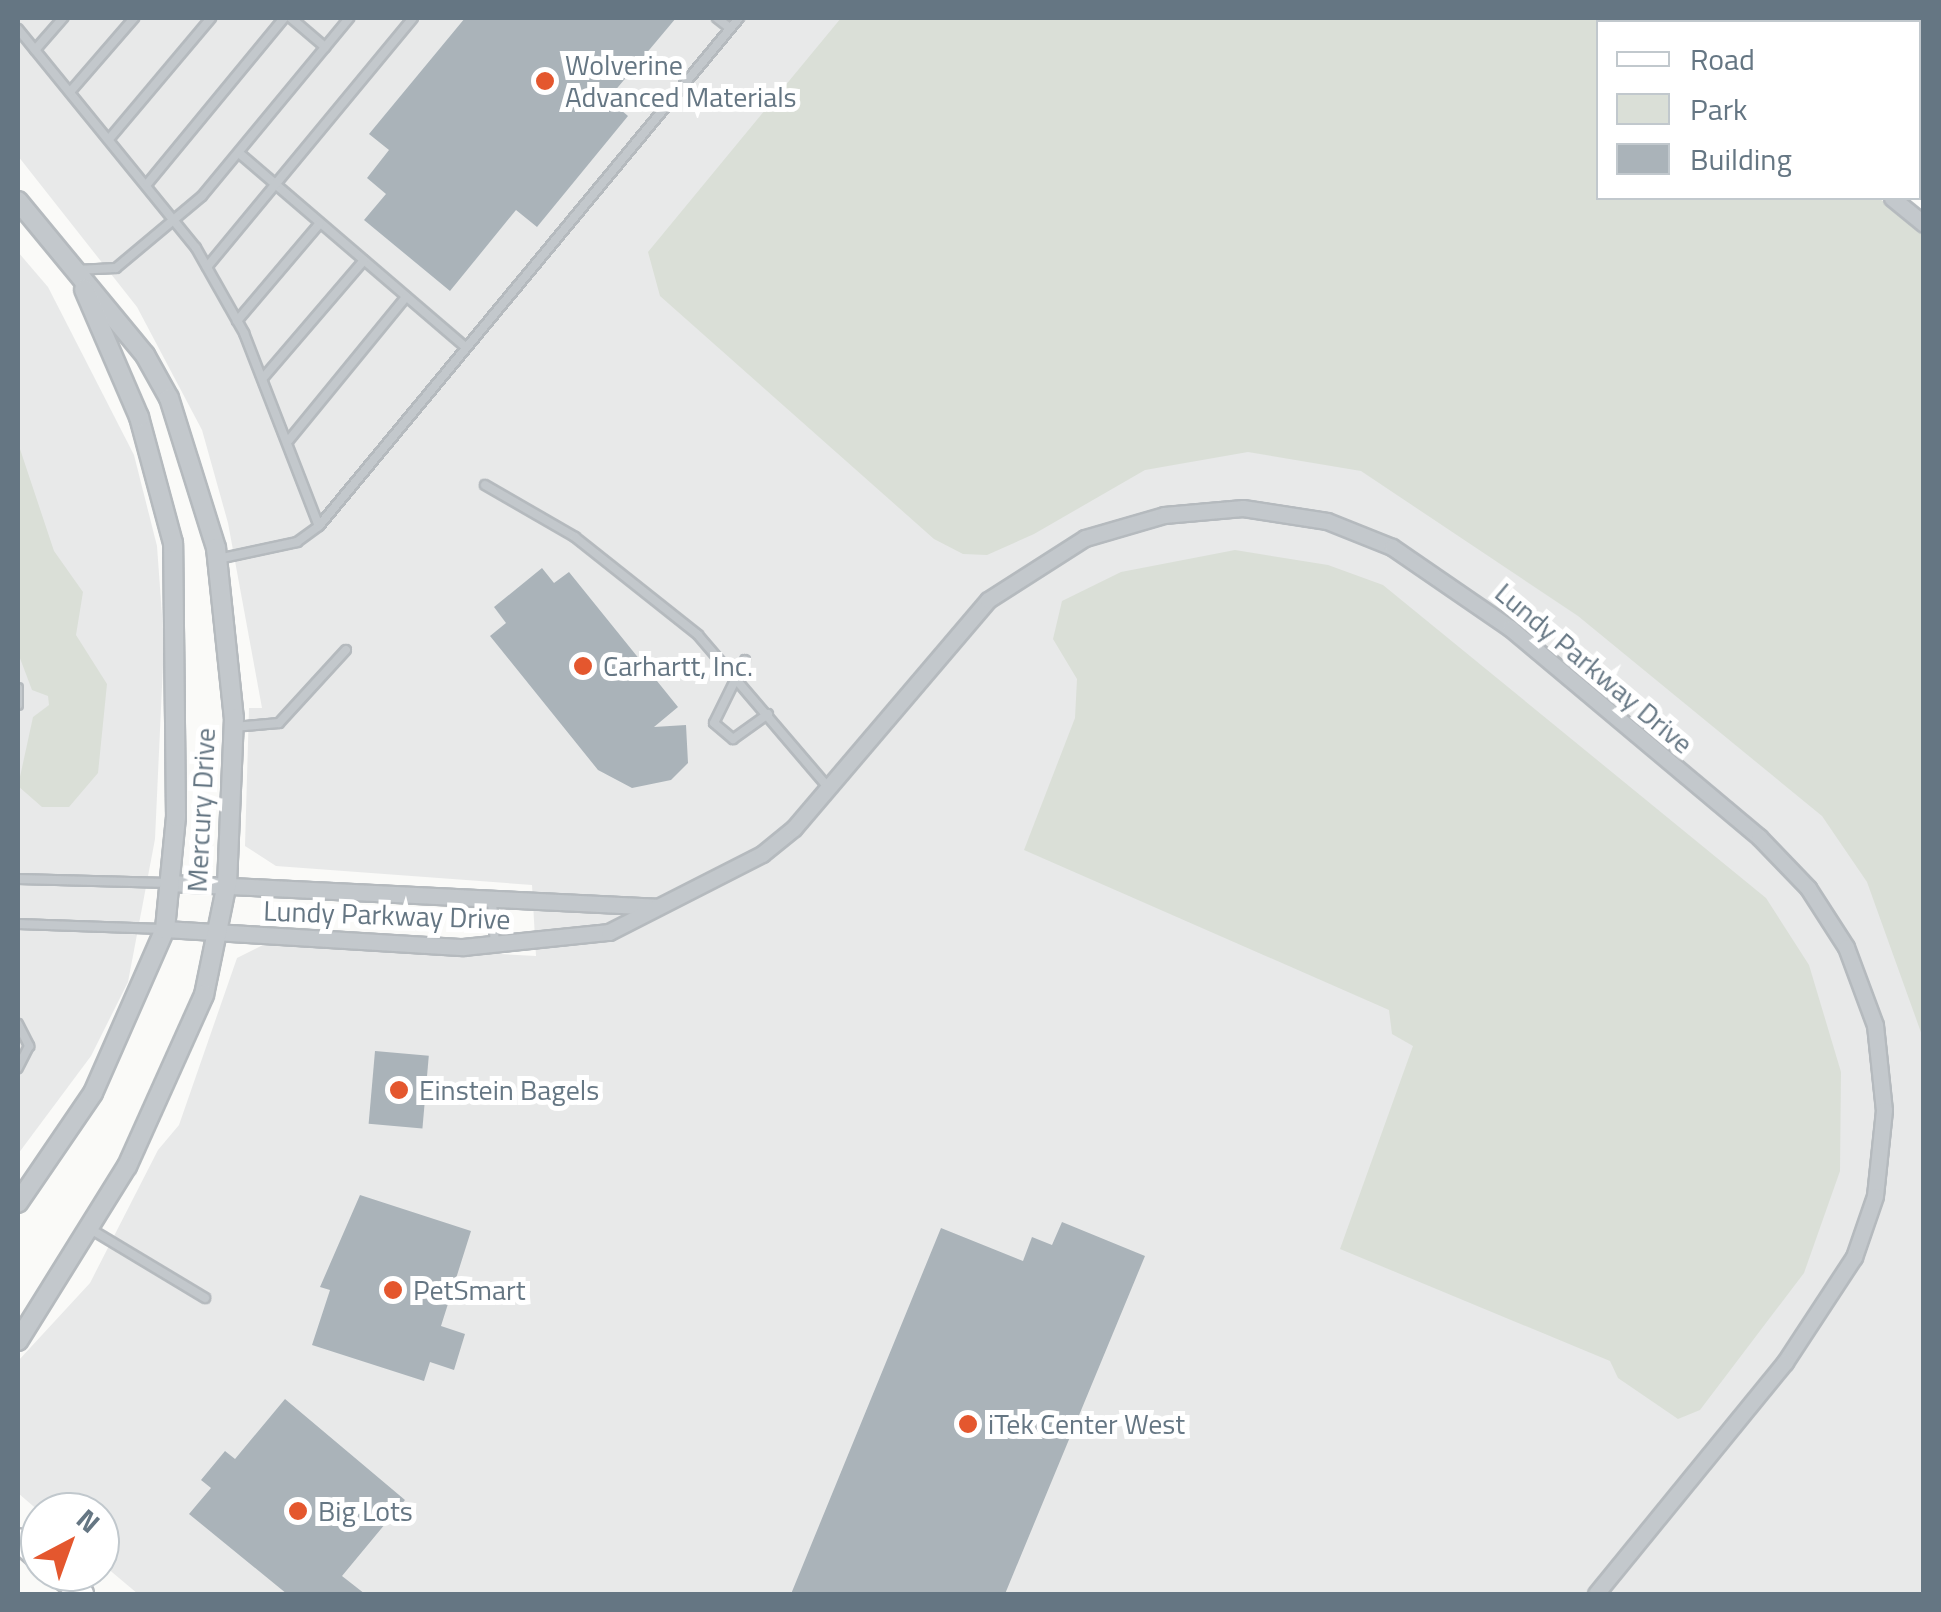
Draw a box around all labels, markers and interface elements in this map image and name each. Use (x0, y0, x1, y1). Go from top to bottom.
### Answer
legend (1596, 20, 1921, 200)
text: Road (1690, 36, 1755, 82)
place label: Wolverine Advanced Materials (565, 48, 797, 114)
marker: Wolverine Advanced Materials (534, 70, 556, 92)
text: Park (1690, 86, 1747, 132)
text: Building (1690, 136, 1792, 182)
street label: Lundy Parkway Drive (1488, 576, 1700, 760)
place label: Carhartt, Inc. (603, 649, 753, 683)
marker: Carhartt, Inc. (572, 655, 594, 677)
street label: Mercury Drive (180, 727, 222, 893)
street label: Lundy Parkway Drive (263, 894, 511, 936)
place label: Einstein Bagels (419, 1073, 599, 1107)
marker: Einstein Bagels (388, 1079, 410, 1101)
place label: PetSmart (413, 1273, 526, 1307)
marker: PetSmart (382, 1279, 404, 1301)
place label: iTek Center West (988, 1407, 1185, 1441)
marker: iTek Center West (957, 1413, 979, 1435)
north arrow (20, 1492, 120, 1592)
place label: Big Lots (318, 1494, 413, 1528)
text: N (67, 1498, 110, 1543)
marker: Big Lots (287, 1500, 309, 1522)

